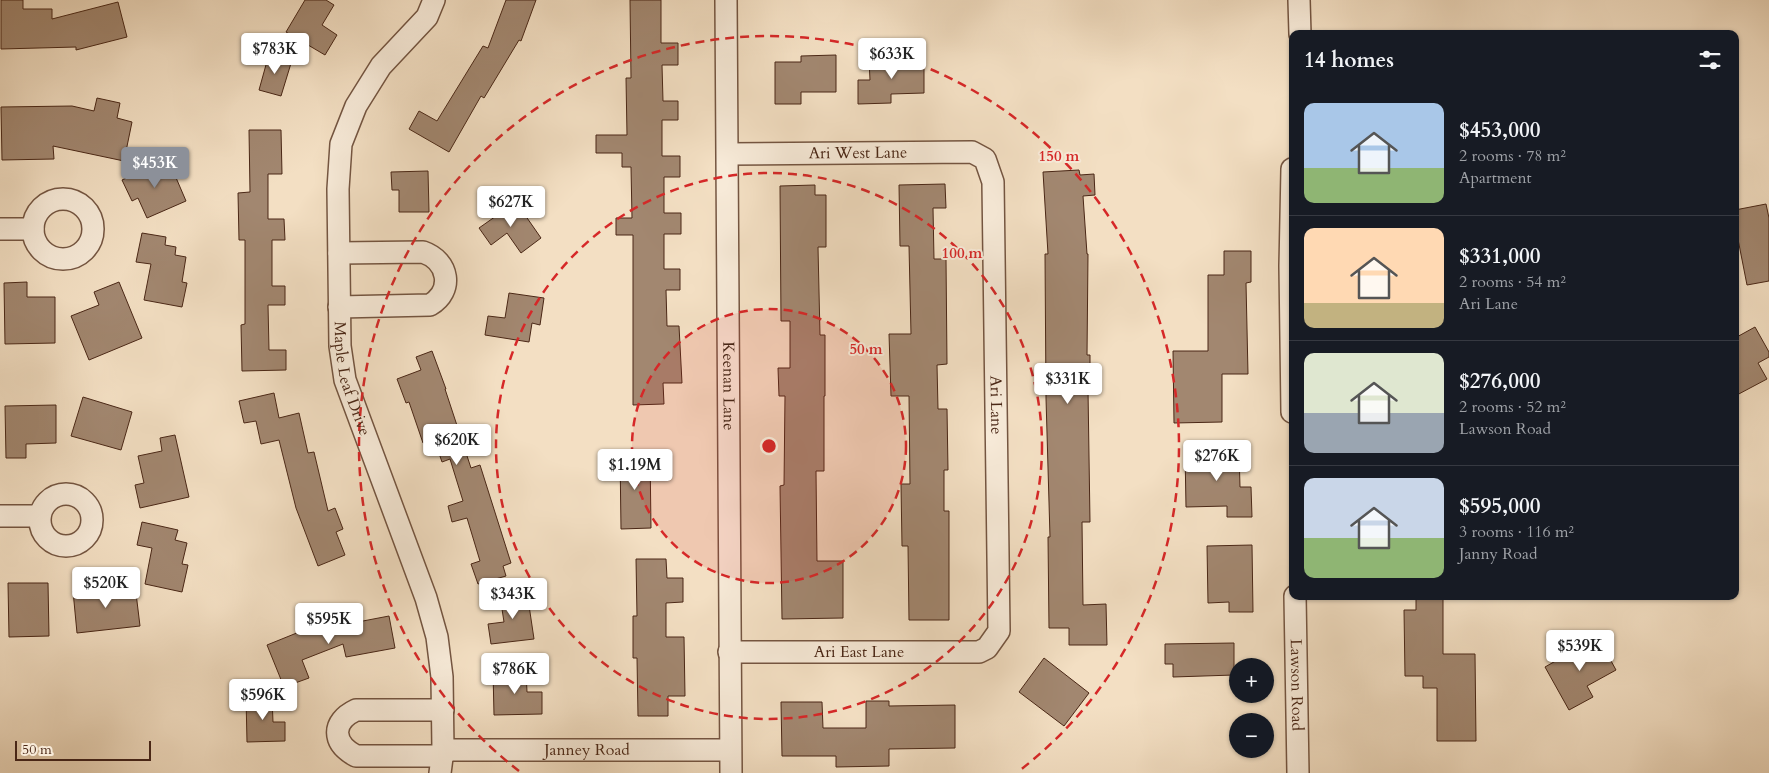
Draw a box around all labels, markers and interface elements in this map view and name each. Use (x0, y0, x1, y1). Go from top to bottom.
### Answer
pin: $783K (240, 32, 310, 75)
text: $783K (252, 38, 298, 60)
pin: $633K (857, 38, 927, 80)
text: $633K (869, 43, 915, 65)
text: 14 homes (1304, 46, 1394, 75)
icon: filters (1696, 46, 1724, 74)
text: $453,000 (1459, 116, 1540, 145)
icon: home (1344, 123, 1404, 183)
street label: Ari West Lane (809, 142, 907, 164)
text: 2 rooms · 78 m² (1459, 145, 1566, 167)
pin: $453K (120, 146, 190, 189)
text: 150 m (1039, 146, 1080, 166)
text: $453K (132, 152, 178, 174)
text: Apartment (1459, 167, 1532, 189)
pin: $627K (476, 186, 546, 228)
text: $627K (488, 191, 534, 213)
text: $331,000 (1459, 242, 1540, 271)
text: 100 m (942, 243, 983, 263)
icon: home (1344, 248, 1404, 308)
text: 2 rooms · 54 m² (1459, 271, 1566, 293)
text: Ari Lane (1459, 293, 1518, 315)
street label: Maple Leaf Drive (329, 321, 376, 439)
text: 50 m (849, 339, 883, 359)
street label: Keenan Lane (717, 342, 740, 430)
pin: $331K (1033, 362, 1103, 405)
text: $276,000 (1459, 367, 1540, 396)
text: $331K (1045, 368, 1091, 390)
icon: home (1344, 373, 1404, 433)
street label: Ari Lane (985, 375, 1007, 434)
text: 2 rooms · 52 m² (1459, 396, 1566, 418)
text: Lawson Road (1459, 418, 1551, 440)
pin: $620K (422, 424, 492, 466)
text: $620K (434, 429, 480, 451)
centre of rings (760, 437, 778, 455)
pin: $276K (1182, 440, 1252, 482)
text: $276K (1194, 445, 1240, 467)
pin: $1.19M (594, 448, 676, 491)
text: $1.19M (609, 454, 661, 476)
text: $595,000 (1459, 492, 1540, 521)
icon: home (1344, 498, 1404, 558)
text: 3 rooms · 116 m² (1459, 521, 1574, 543)
text: Janny Road (1459, 543, 1537, 565)
pin: $520K (71, 566, 141, 609)
text: $520K (83, 572, 129, 594)
pin: $343K (478, 578, 548, 620)
text: $343K (490, 583, 536, 605)
pin: $595K (294, 602, 364, 645)
text: $595K (306, 608, 352, 630)
pin: $539K (1545, 630, 1615, 672)
text: $539K (1557, 635, 1603, 657)
street label: Lawson Road (1285, 639, 1308, 732)
street label: Ari East Lane (814, 641, 904, 663)
pin: $786K (480, 652, 550, 695)
text: $786K (492, 658, 538, 680)
map controls (1229, 658, 1274, 758)
button: + (1229, 658, 1274, 703)
pin: $596K (228, 678, 298, 721)
text: $596K (240, 684, 286, 706)
button: − (1229, 713, 1274, 758)
scale bar (15, 738, 151, 761)
street label: Janney Road (542, 739, 630, 761)
text: 50 m (22, 740, 52, 759)

